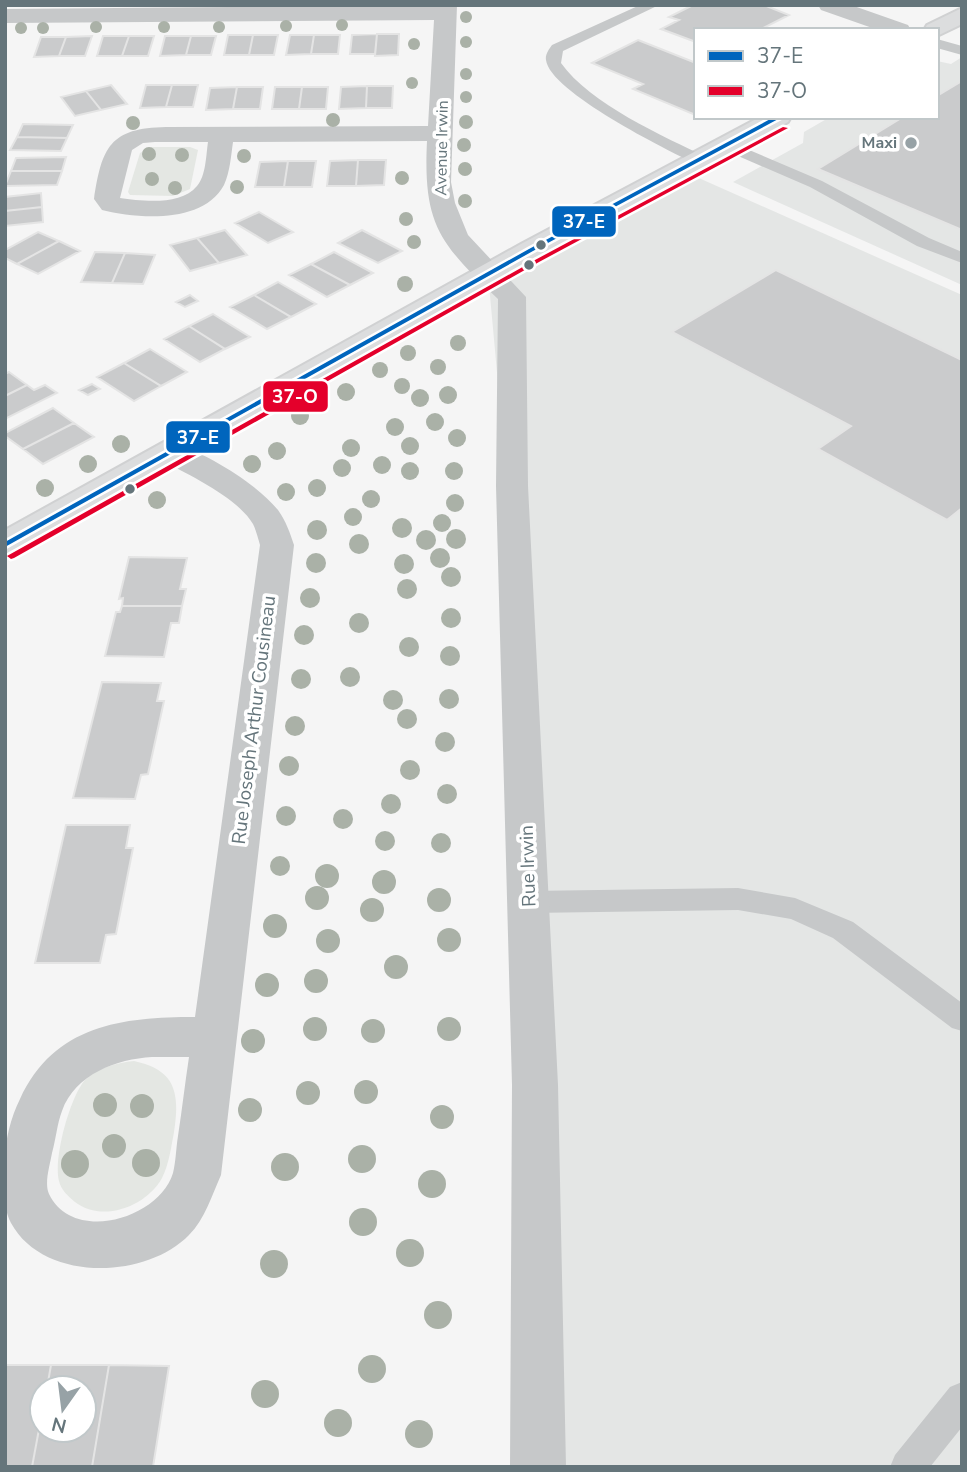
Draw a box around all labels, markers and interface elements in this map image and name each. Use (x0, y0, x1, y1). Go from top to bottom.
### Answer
legend (694, 28, 939, 119)
text: 37-E (757, 42, 803, 70)
text: 37-O (757, 77, 807, 105)
street label: Avenue Irwin (430, 100, 454, 196)
place label: Maxi (862, 132, 897, 154)
marker: Maxi (903, 135, 919, 151)
line badge: 37-E (551, 205, 617, 238)
text: 37-E (563, 209, 605, 235)
unlabelled marker (534, 238, 548, 252)
unlabelled marker (522, 258, 536, 272)
line badge: 37-O (262, 380, 329, 413)
text: 37-O (272, 384, 318, 410)
line badge: 37-E (165, 420, 231, 454)
text: 37-E (177, 425, 219, 451)
unlabelled marker (123, 482, 137, 496)
street label: Rue Joseph Arthur Cousineau (226, 594, 282, 846)
street label: Rue Irwin (514, 825, 542, 907)
north arrow (28, 1374, 98, 1444)
text: N (49, 1410, 69, 1439)

